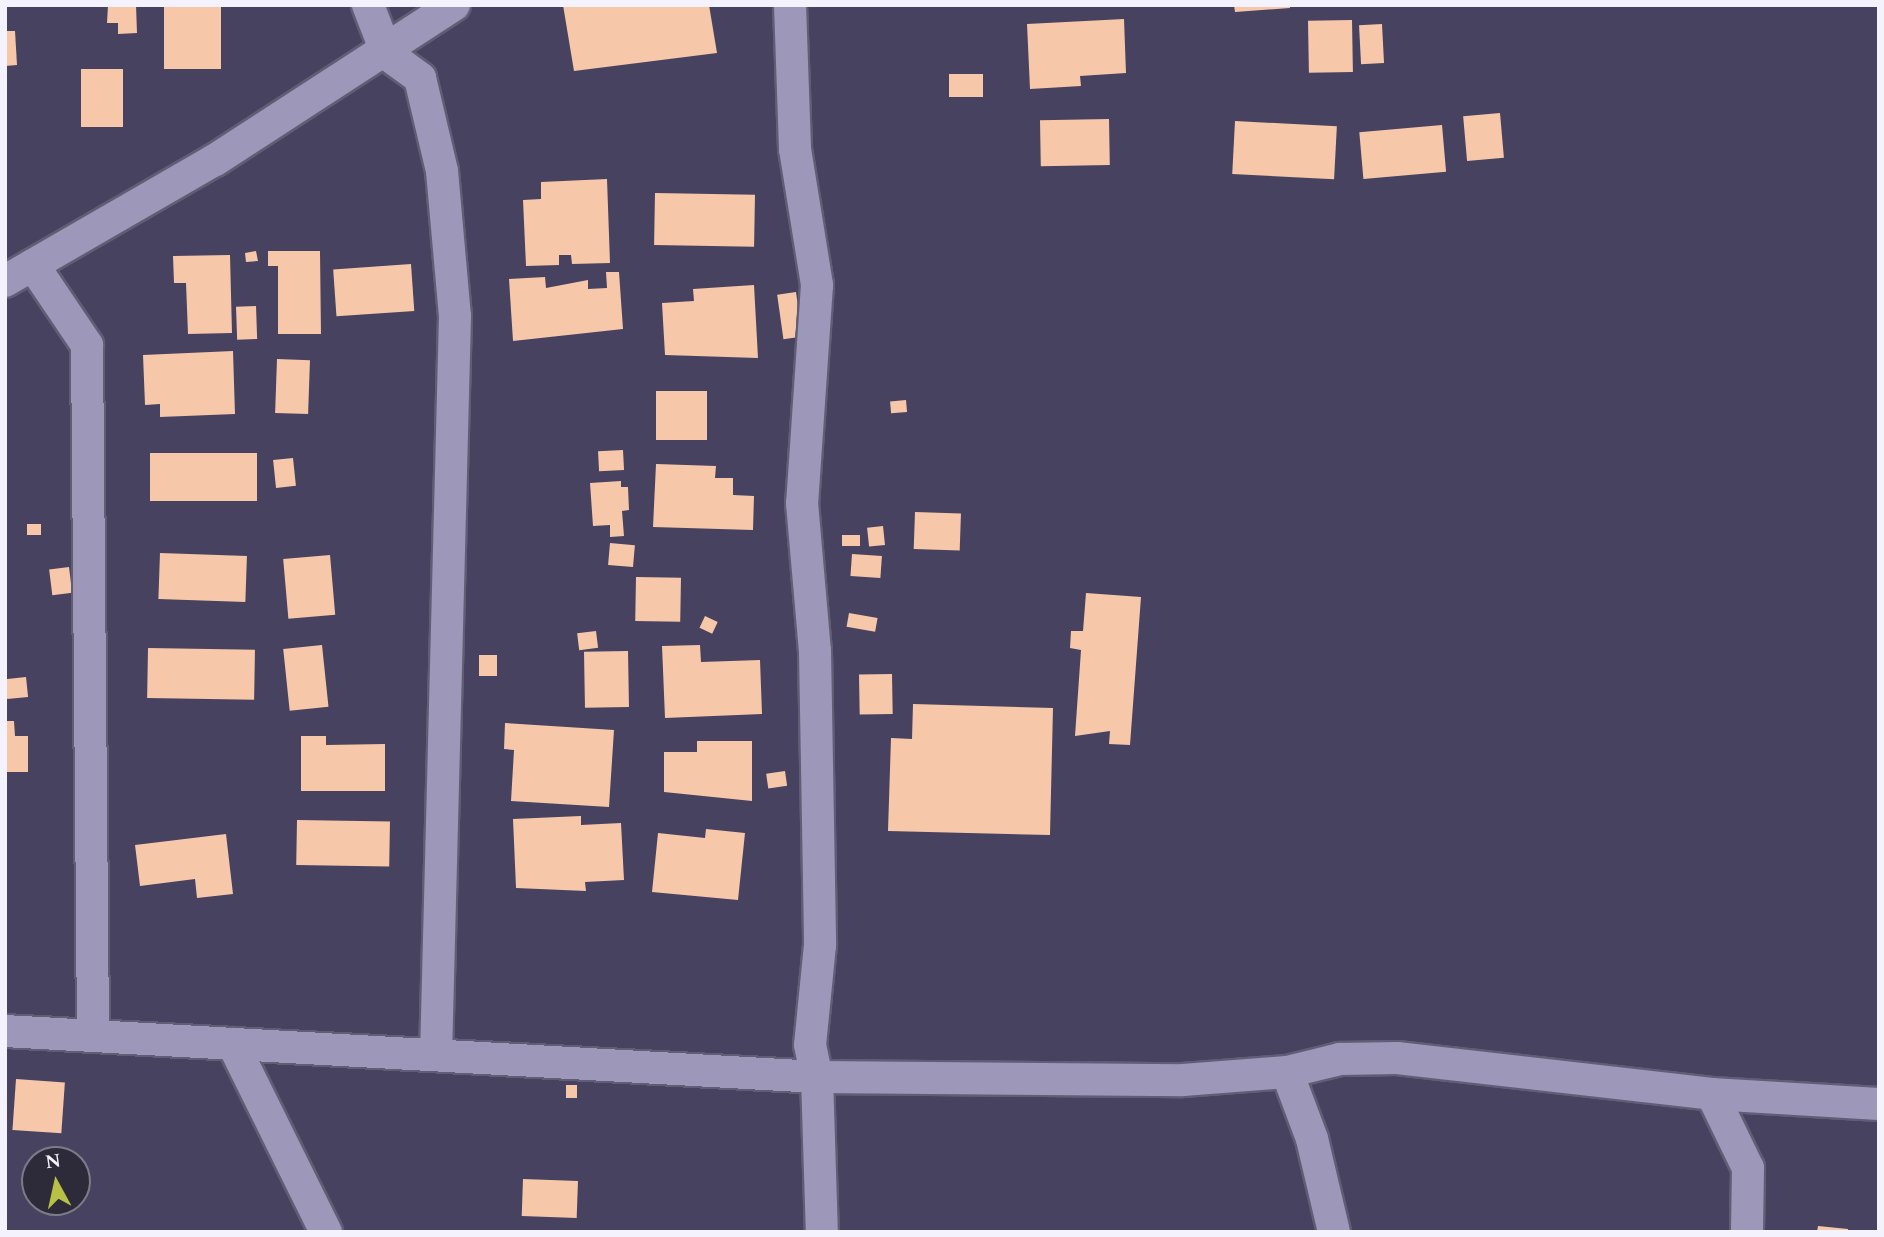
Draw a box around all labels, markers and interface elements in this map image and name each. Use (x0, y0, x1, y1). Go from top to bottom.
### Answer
north arrow (21, 1146, 91, 1216)
text: N (44, 1146, 63, 1177)

